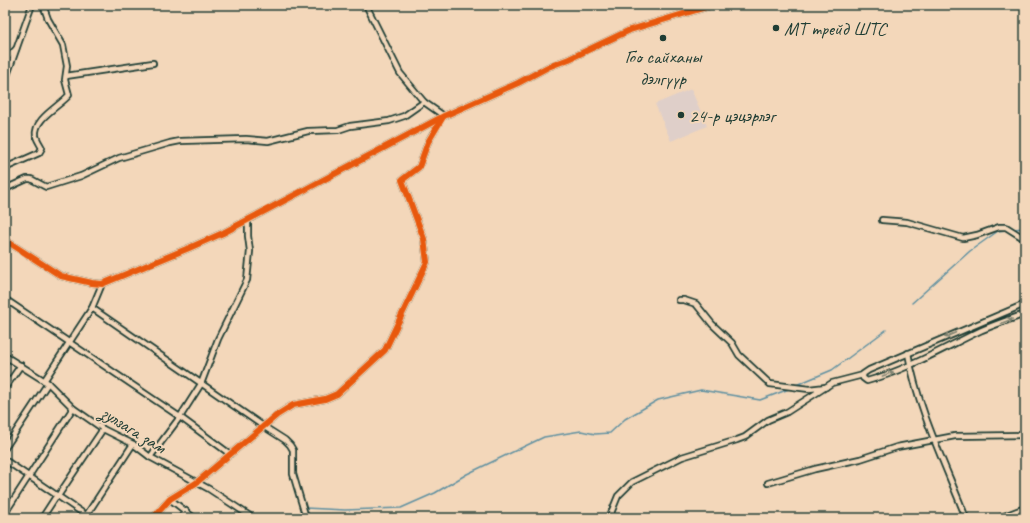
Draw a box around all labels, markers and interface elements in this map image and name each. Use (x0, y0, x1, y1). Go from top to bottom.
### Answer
place label: МТ трейд ШТС (784, 17, 889, 41)
marker: МТ трейд ШТС (771, 23, 781, 33)
marker: Гоо сайханы дэлгүүр (658, 33, 668, 43)
place label: Гоо сайханы дэлгүүр (625, 45, 703, 91)
place label: 24-р цэцэрлэг (689, 104, 777, 128)
marker: 24-р цэцэрлэг (676, 110, 686, 120)
one-way arrow (1000, 316, 1012, 324)
one-way arrow (945, 332, 957, 339)
one-way arrow (882, 369, 894, 377)
street label: зулзага зам (94, 399, 171, 460)

